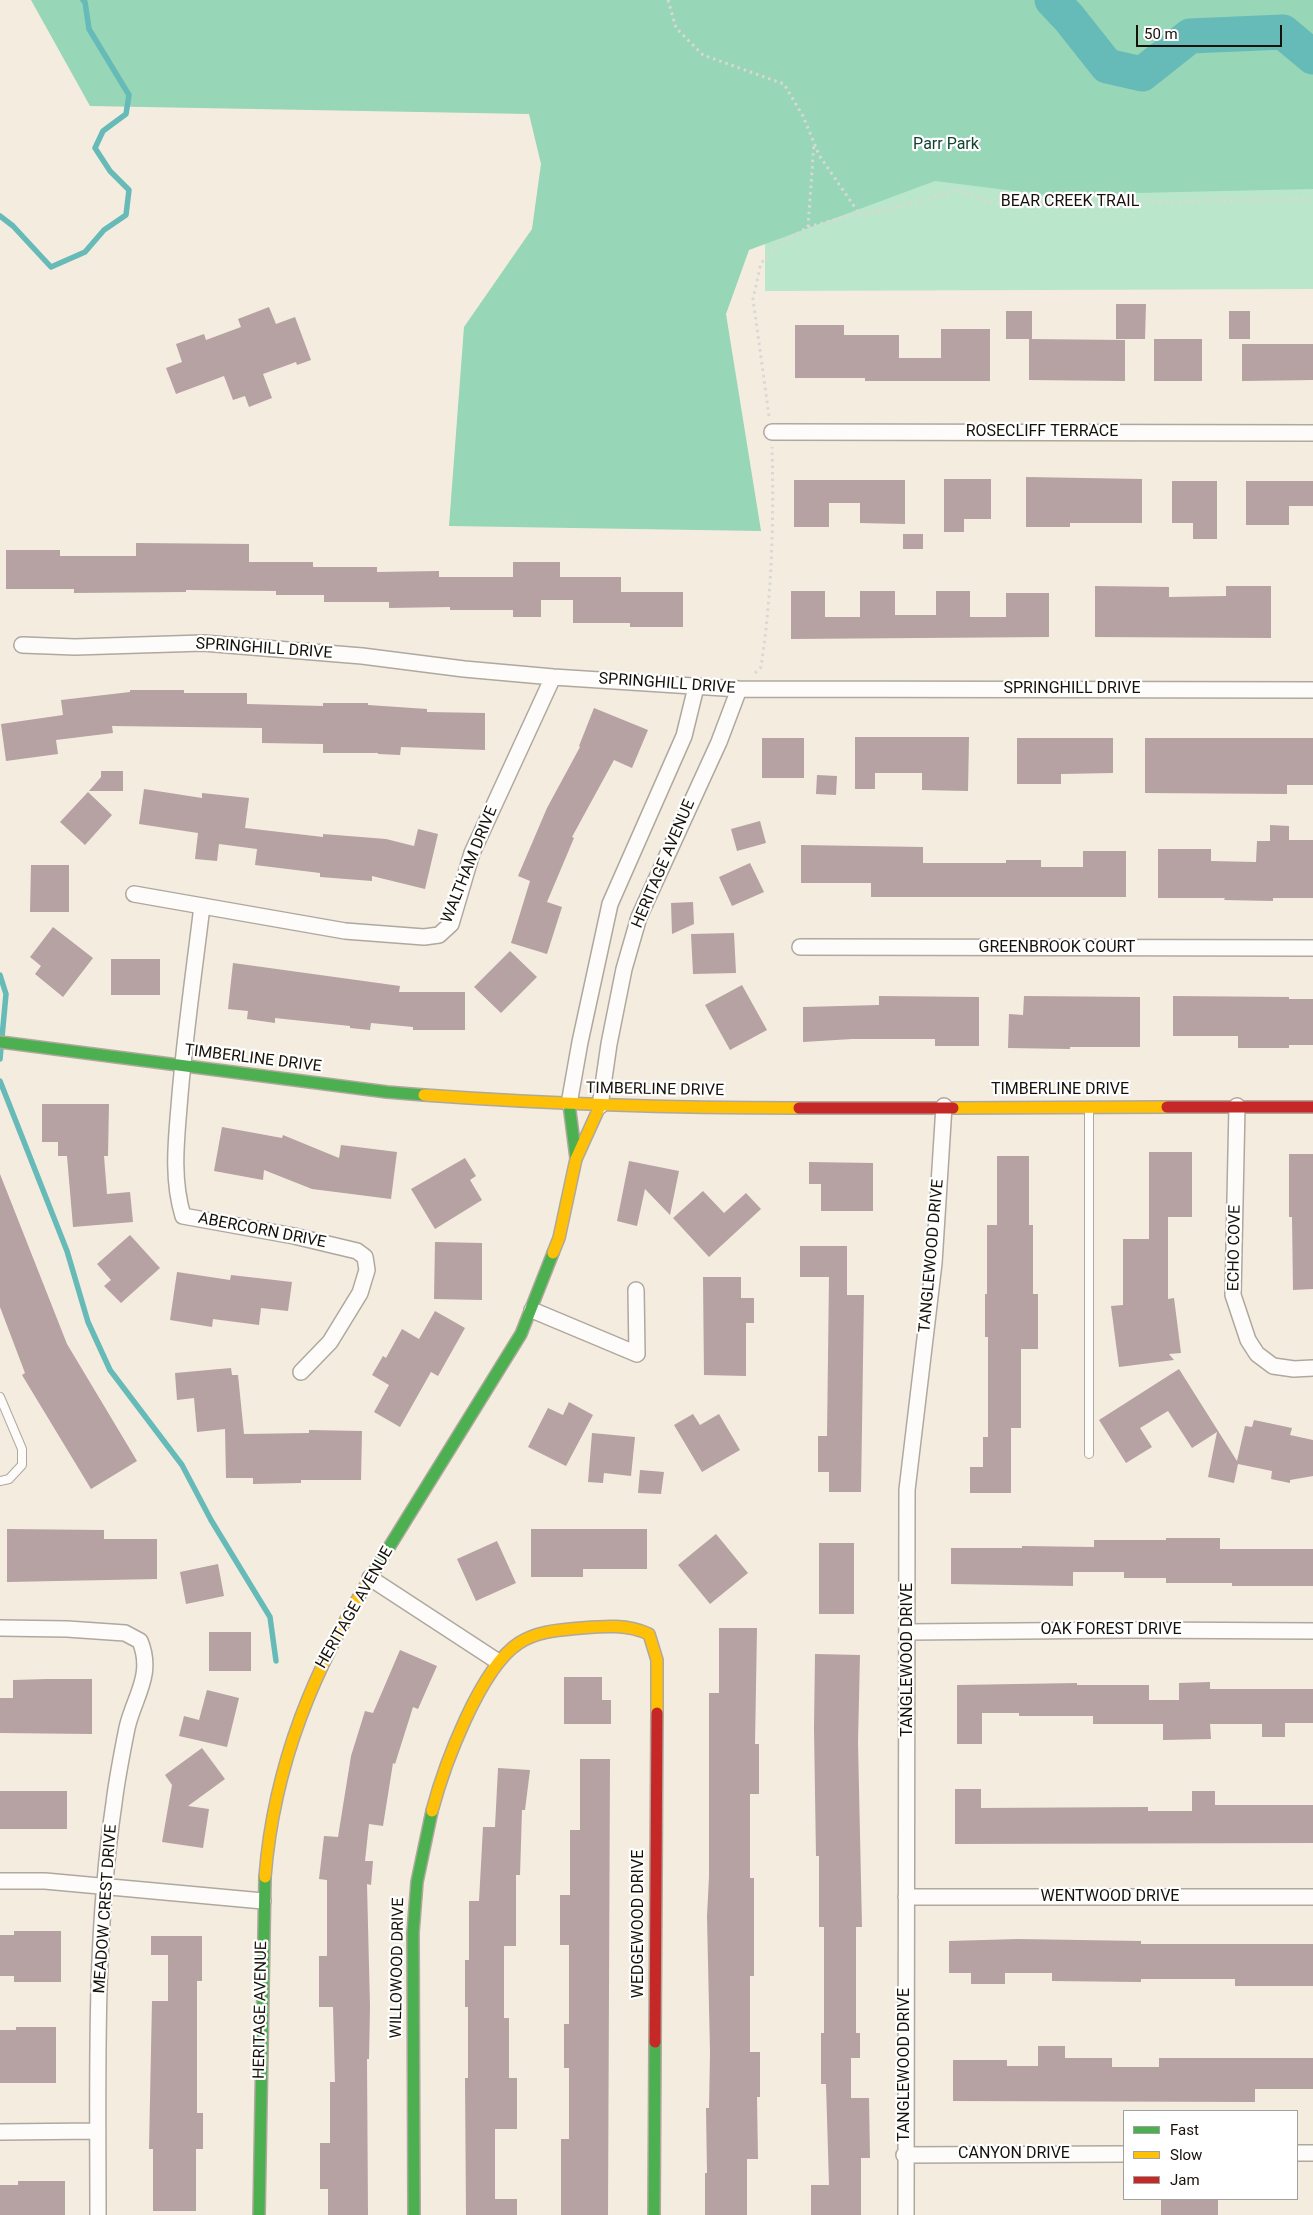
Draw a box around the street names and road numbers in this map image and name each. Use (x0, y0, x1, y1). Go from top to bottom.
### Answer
street label: BEAR CREEK TRAIL (1001, 192, 1139, 212)
street label: ROSECLIFF TERRACE (966, 422, 1118, 442)
street label: SPRINGHILL DRIVE (195, 635, 333, 663)
street label: SPRINGHILL DRIVE (598, 670, 736, 698)
street label: SPRINGHILL DRIVE (1003, 679, 1141, 699)
street label: HERITAGE AVENUE (628, 797, 700, 931)
street label: WALTHAM DRIVE (438, 804, 502, 926)
street label: GREENBROOK COURT (979, 938, 1135, 958)
street label: TIMBERLINE DRIVE (183, 1041, 323, 1077)
street label: TIMBERLINE DRIVE (586, 1079, 724, 1101)
street label: TIMBERLINE DRIVE (991, 1080, 1129, 1100)
street label: TANGLEWOOD DRIVE (916, 1178, 948, 1334)
street label: ECHO COVE (1225, 1205, 1245, 1291)
street label: ABERCORN DRIVE (196, 1209, 328, 1253)
street label: HERITAGE AVENUE (312, 1544, 398, 1672)
street label: TANGLEWOOD DRIVE (898, 1583, 918, 1737)
street label: OAK FOREST DRIVE (1040, 1620, 1182, 1640)
street label: MEADOW CREST DRIVE (91, 1824, 121, 1994)
street label: WEDGEWOOD DRIVE (629, 1850, 649, 1998)
street label: WENTWOOD DRIVE (1041, 1887, 1179, 1907)
street label: WILLOWOOD DRIVE (387, 1897, 409, 2039)
street label: HERITAGE AVENUE (250, 1941, 272, 2079)
street label: TANGLEWOOD DRIVE (895, 1988, 915, 2142)
street label: CANYON DRIVE (958, 2144, 1070, 2164)

